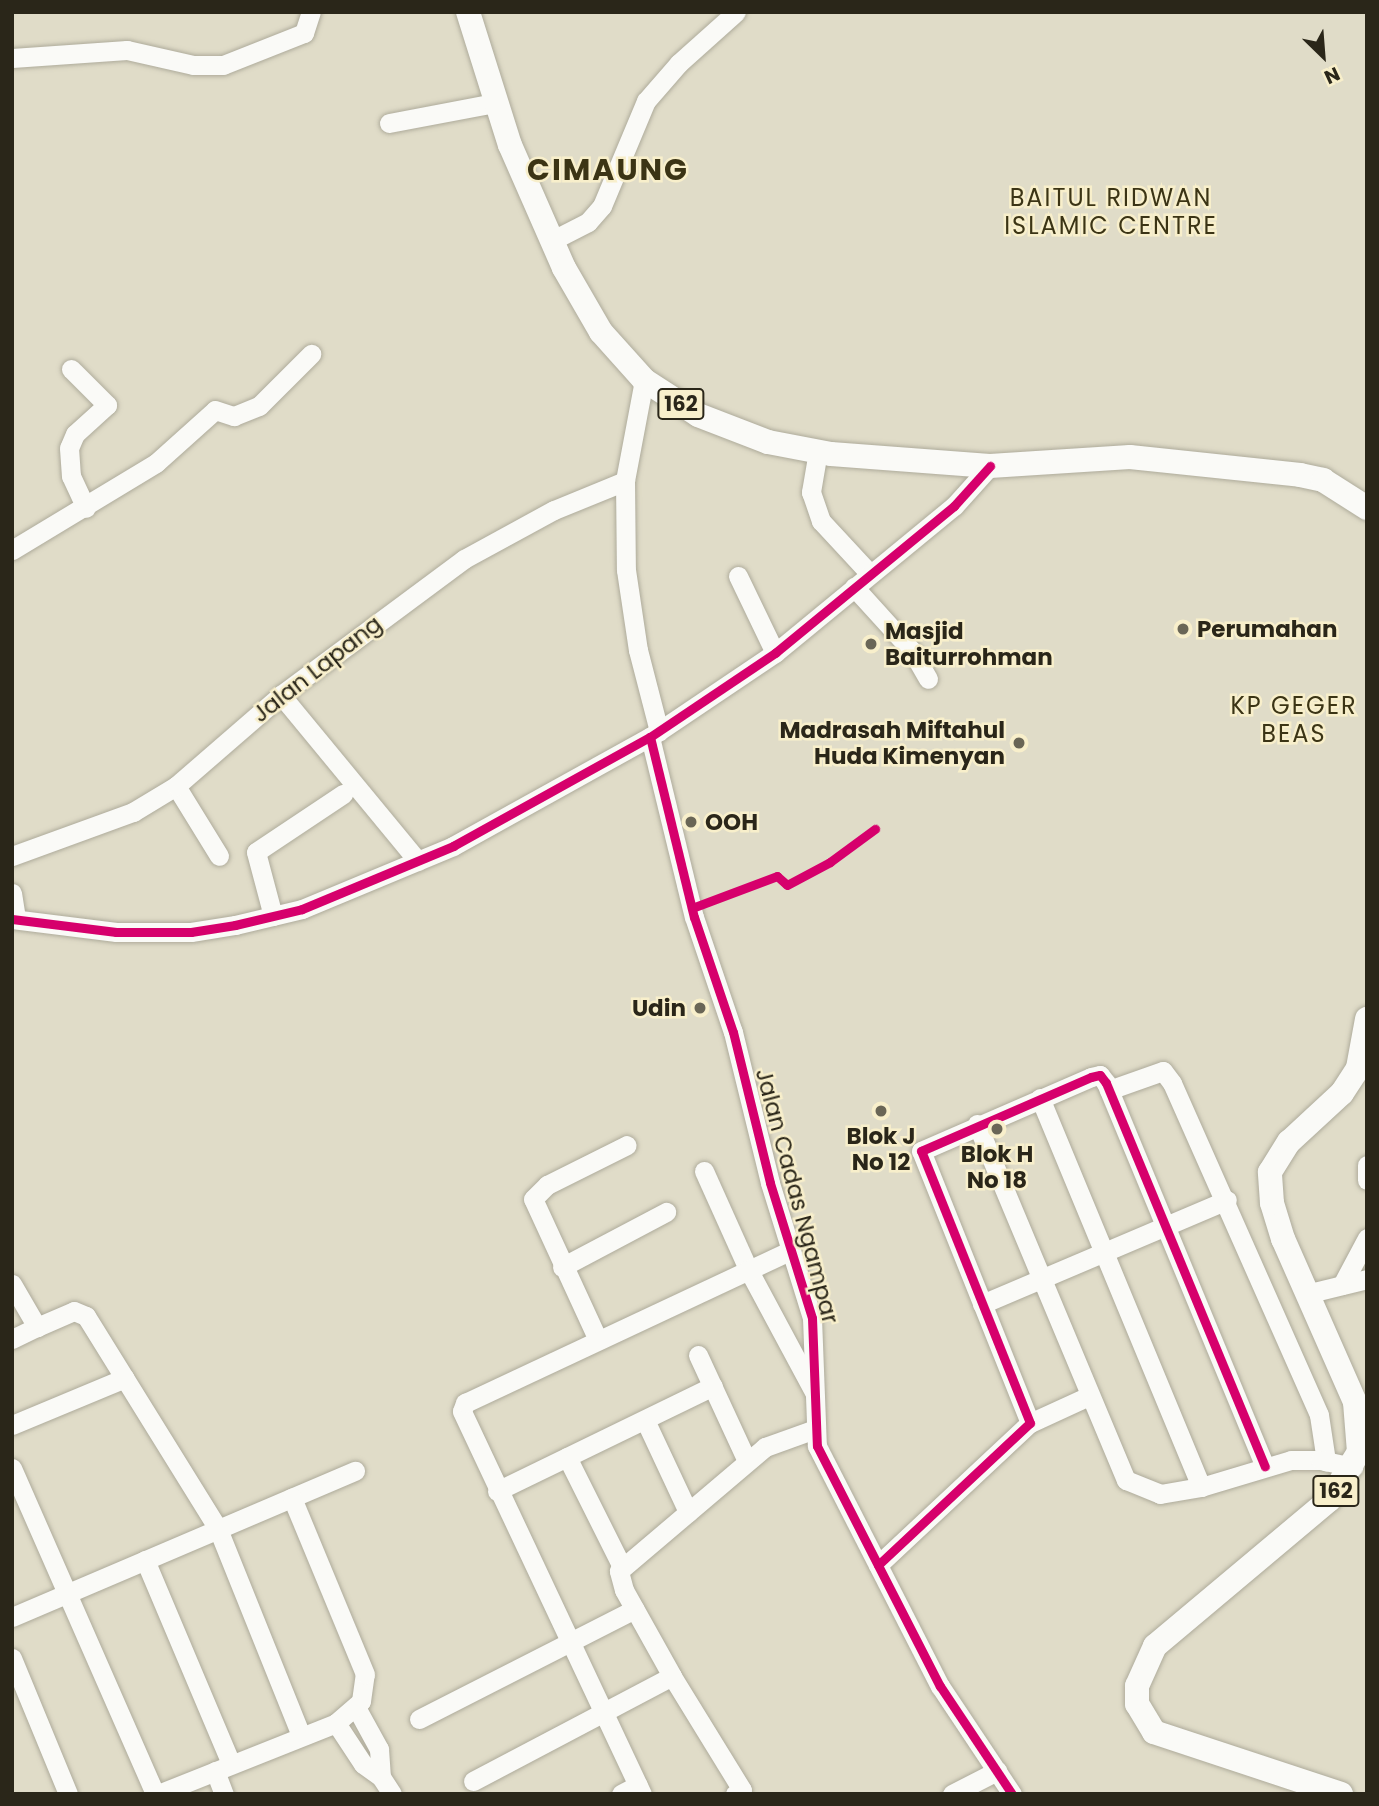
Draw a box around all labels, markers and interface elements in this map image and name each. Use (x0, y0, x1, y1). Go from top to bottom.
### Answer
north arrow (1288, 21, 1358, 91)
text: N (1320, 60, 1344, 91)
district label: CIMAUNG (528, 152, 688, 188)
district label: BAITUL RIDWAN ISLAMIC CENTRE (1006, 184, 1216, 240)
road number: 162 (656, 386, 706, 422)
street label: Jalan Lapang (247, 610, 387, 728)
place label: Perumahan (1197, 615, 1337, 643)
place label: Masjid Baiturrohman (885, 617, 1053, 671)
marker: Perumahan (1175, 621, 1191, 637)
marker: Masjid Baiturrohman (863, 636, 879, 652)
district label: KP GEGER BEAS (1231, 692, 1357, 748)
place label: Madrasah Miftahul Huda Kimenyan (779, 716, 1005, 770)
marker: Madrasah Miftahul Huda Kimenyan (1011, 735, 1027, 751)
place label: OOH (705, 808, 758, 836)
marker: OOH (683, 814, 699, 830)
place label: Udin (632, 994, 686, 1022)
marker: Udin (692, 1000, 708, 1016)
street label: Jalan Cadas Ngampar (750, 1065, 844, 1327)
marker: Blok J No 12 (873, 1103, 889, 1119)
marker: Blok H No 18 (989, 1121, 1005, 1137)
place label: Blok J No 12 (847, 1122, 915, 1176)
place label: Blok H No 18 (961, 1140, 1033, 1194)
road number: 162 (1312, 1474, 1360, 1508)

